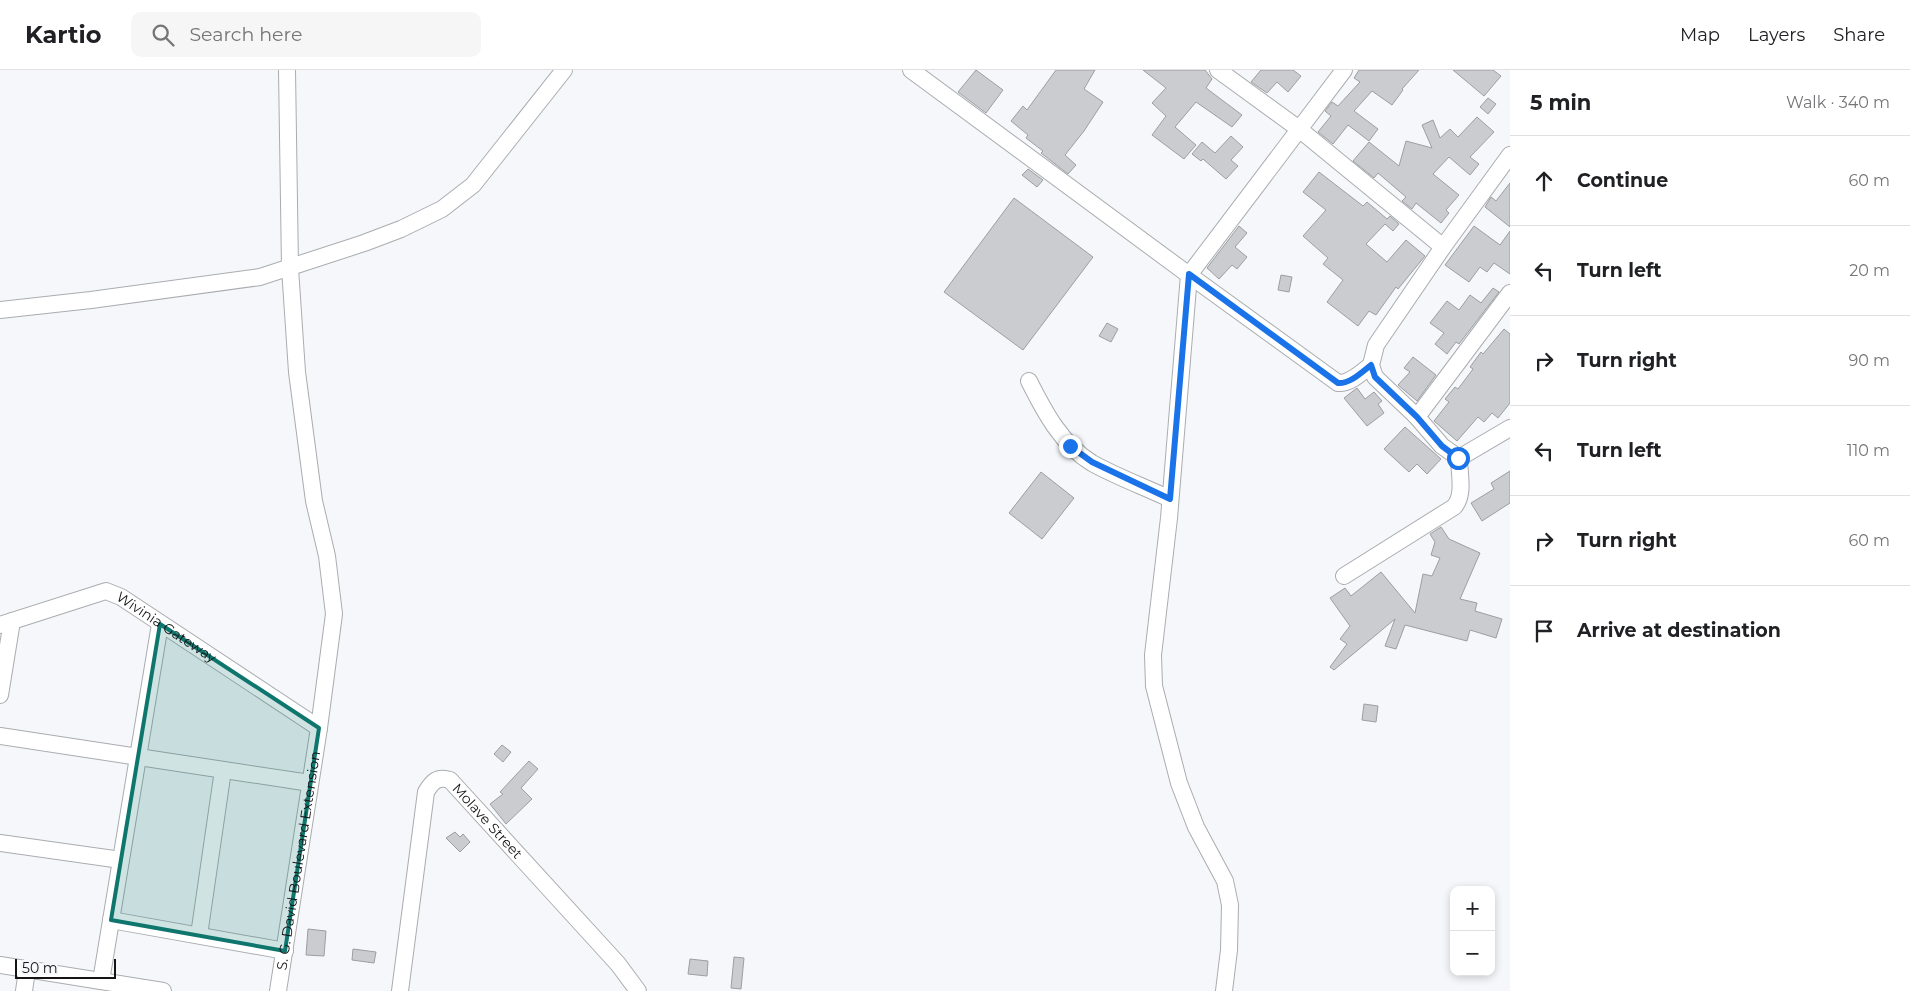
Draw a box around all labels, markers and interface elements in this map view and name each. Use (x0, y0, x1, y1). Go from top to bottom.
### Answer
search box (131, 12, 481, 57)
text: Kartio (25, 20, 101, 49)
icon: search (149, 21, 177, 49)
text: Search here (189, 23, 302, 46)
text: Map (1680, 24, 1720, 46)
text: Layers (1748, 24, 1805, 46)
text: Share (1833, 24, 1885, 46)
text: 5 min (1530, 90, 1591, 115)
text: Walk · 340 m (1786, 93, 1890, 112)
icon: ahead (1530, 167, 1558, 195)
text: Continue (1577, 169, 1668, 192)
text: 60 m (1848, 171, 1890, 190)
icon: left (1530, 257, 1558, 285)
text: Turn left (1577, 259, 1662, 282)
text: 20 m (1849, 261, 1890, 280)
icon: right (1530, 347, 1558, 375)
text: Turn right (1577, 349, 1677, 372)
text: 90 m (1848, 351, 1890, 370)
route end (1059, 435, 1082, 458)
icon: left (1530, 437, 1558, 465)
text: Turn left (1577, 439, 1662, 462)
text: 110 m (1847, 441, 1890, 460)
route start (1447, 447, 1470, 470)
icon: right (1530, 527, 1558, 555)
text: Turn right (1577, 529, 1677, 552)
text: 60 m (1848, 531, 1890, 550)
street label: Wivinia Gateway (113, 588, 220, 667)
icon: arrive (1530, 617, 1558, 645)
text: Arrive at destination (1577, 619, 1781, 642)
street label: S. G. David Boulevard Extension (272, 750, 324, 971)
street label: Molave Street (448, 779, 527, 863)
map controls (1450, 886, 1495, 976)
button: + (1450, 886, 1495, 931)
button: − (1450, 931, 1495, 976)
scale bar (15, 956, 116, 979)
text: 50 m (22, 959, 58, 977)

